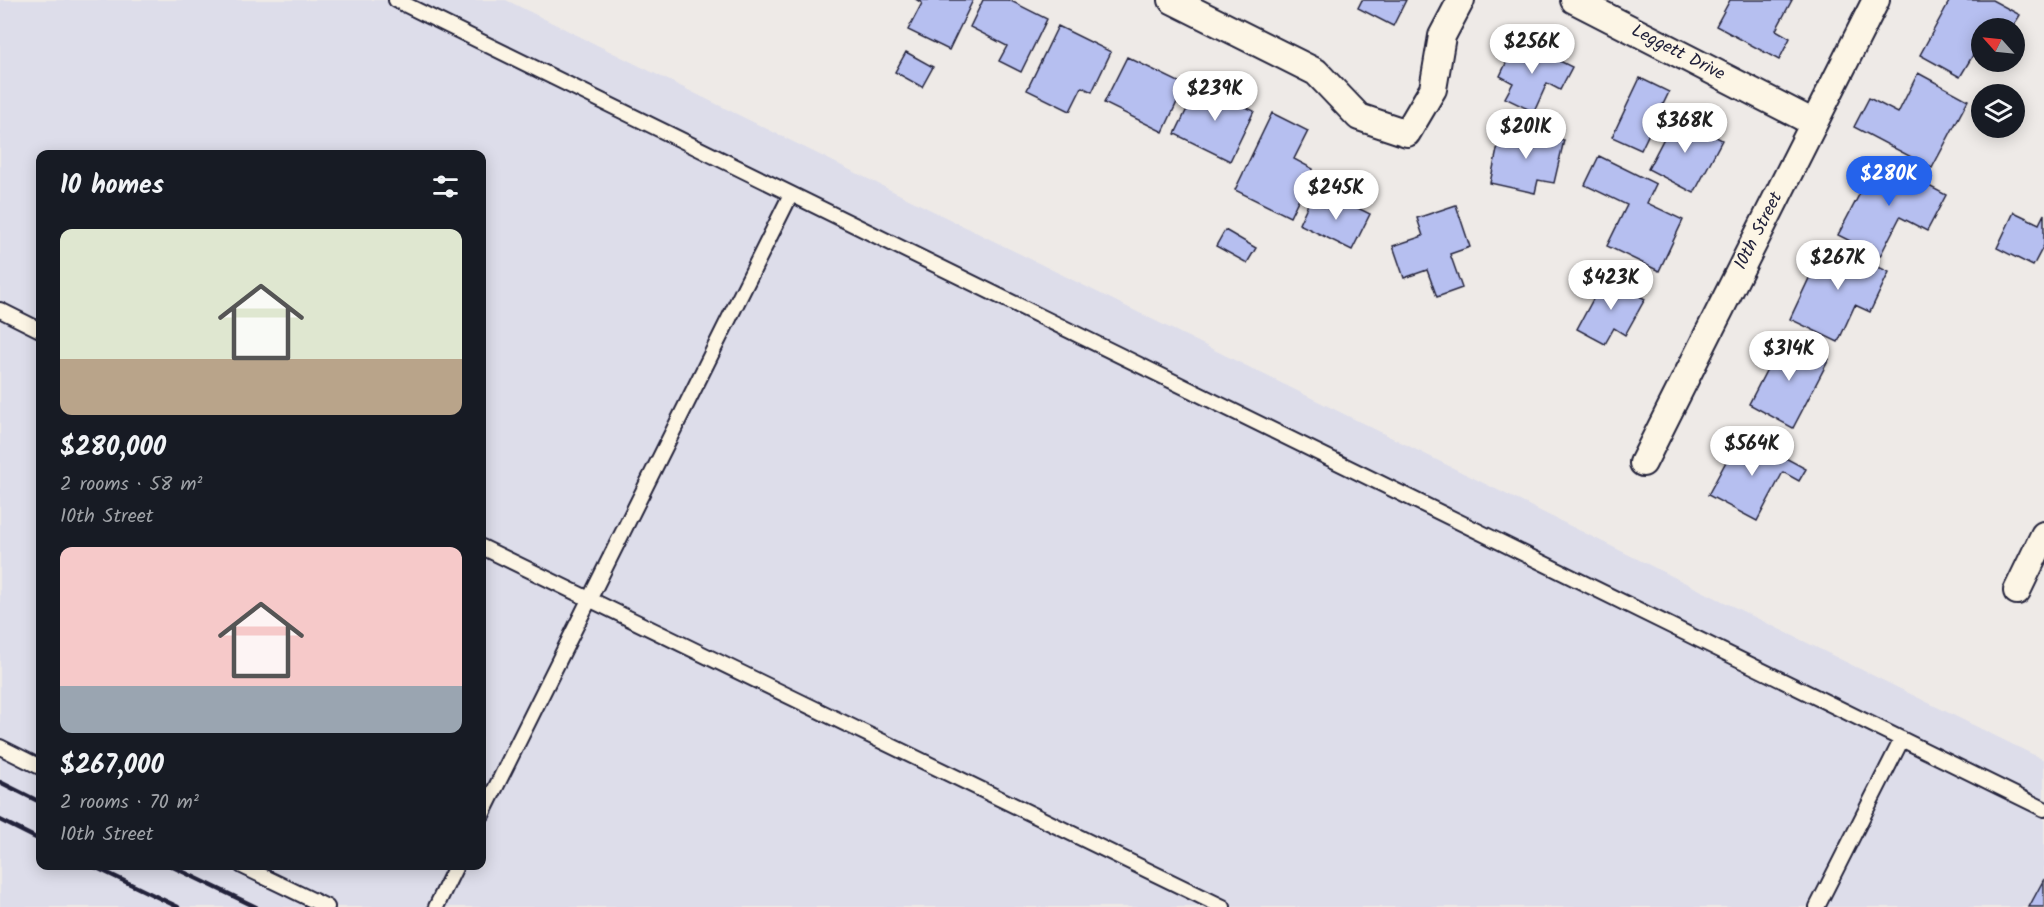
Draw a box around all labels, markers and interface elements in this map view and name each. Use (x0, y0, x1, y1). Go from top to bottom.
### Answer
street label: Leggett Drive (1626, 17, 1730, 89)
north arrow (1971, 18, 2025, 72)
map controls (1971, 18, 2025, 138)
pin: $256K (1490, 24, 1574, 75)
text: $256K (1504, 27, 1560, 59)
pin: $239K (1173, 71, 1257, 122)
text: $239K (1187, 74, 1243, 106)
button: layers (1971, 84, 2025, 138)
pin: $368K (1643, 103, 1727, 154)
text: $368K (1656, 106, 1714, 138)
pin: $201K (1484, 109, 1568, 160)
text: $201K (1500, 112, 1552, 144)
pin: $280K (1847, 156, 1931, 207)
text: $280K (1860, 159, 1918, 191)
text: 10 homes (60, 165, 164, 207)
icon: filters (429, 170, 462, 203)
pin: $245K (1294, 170, 1378, 221)
text: $245K (1308, 173, 1364, 205)
street label: 10th Street (1727, 186, 1791, 275)
pin: $267K (1796, 240, 1880, 291)
text: $267K (1810, 243, 1866, 275)
pin: $423K (1569, 260, 1653, 311)
text: $423K (1582, 263, 1640, 295)
icon: home (207, 268, 315, 376)
pin: $314K (1747, 331, 1831, 382)
text: $314K (1763, 334, 1815, 366)
pin: $564K (1710, 426, 1794, 477)
text: $280,000 (60, 427, 166, 469)
text: $564K (1724, 429, 1780, 461)
text: 2 rooms · 58 m² (60, 469, 202, 501)
text: 10th Street (60, 501, 153, 533)
icon: home (207, 586, 315, 694)
text: $267,000 (60, 745, 164, 787)
text: 2 rooms · 70 m² (60, 787, 199, 819)
text: 10th Street (60, 819, 153, 851)

